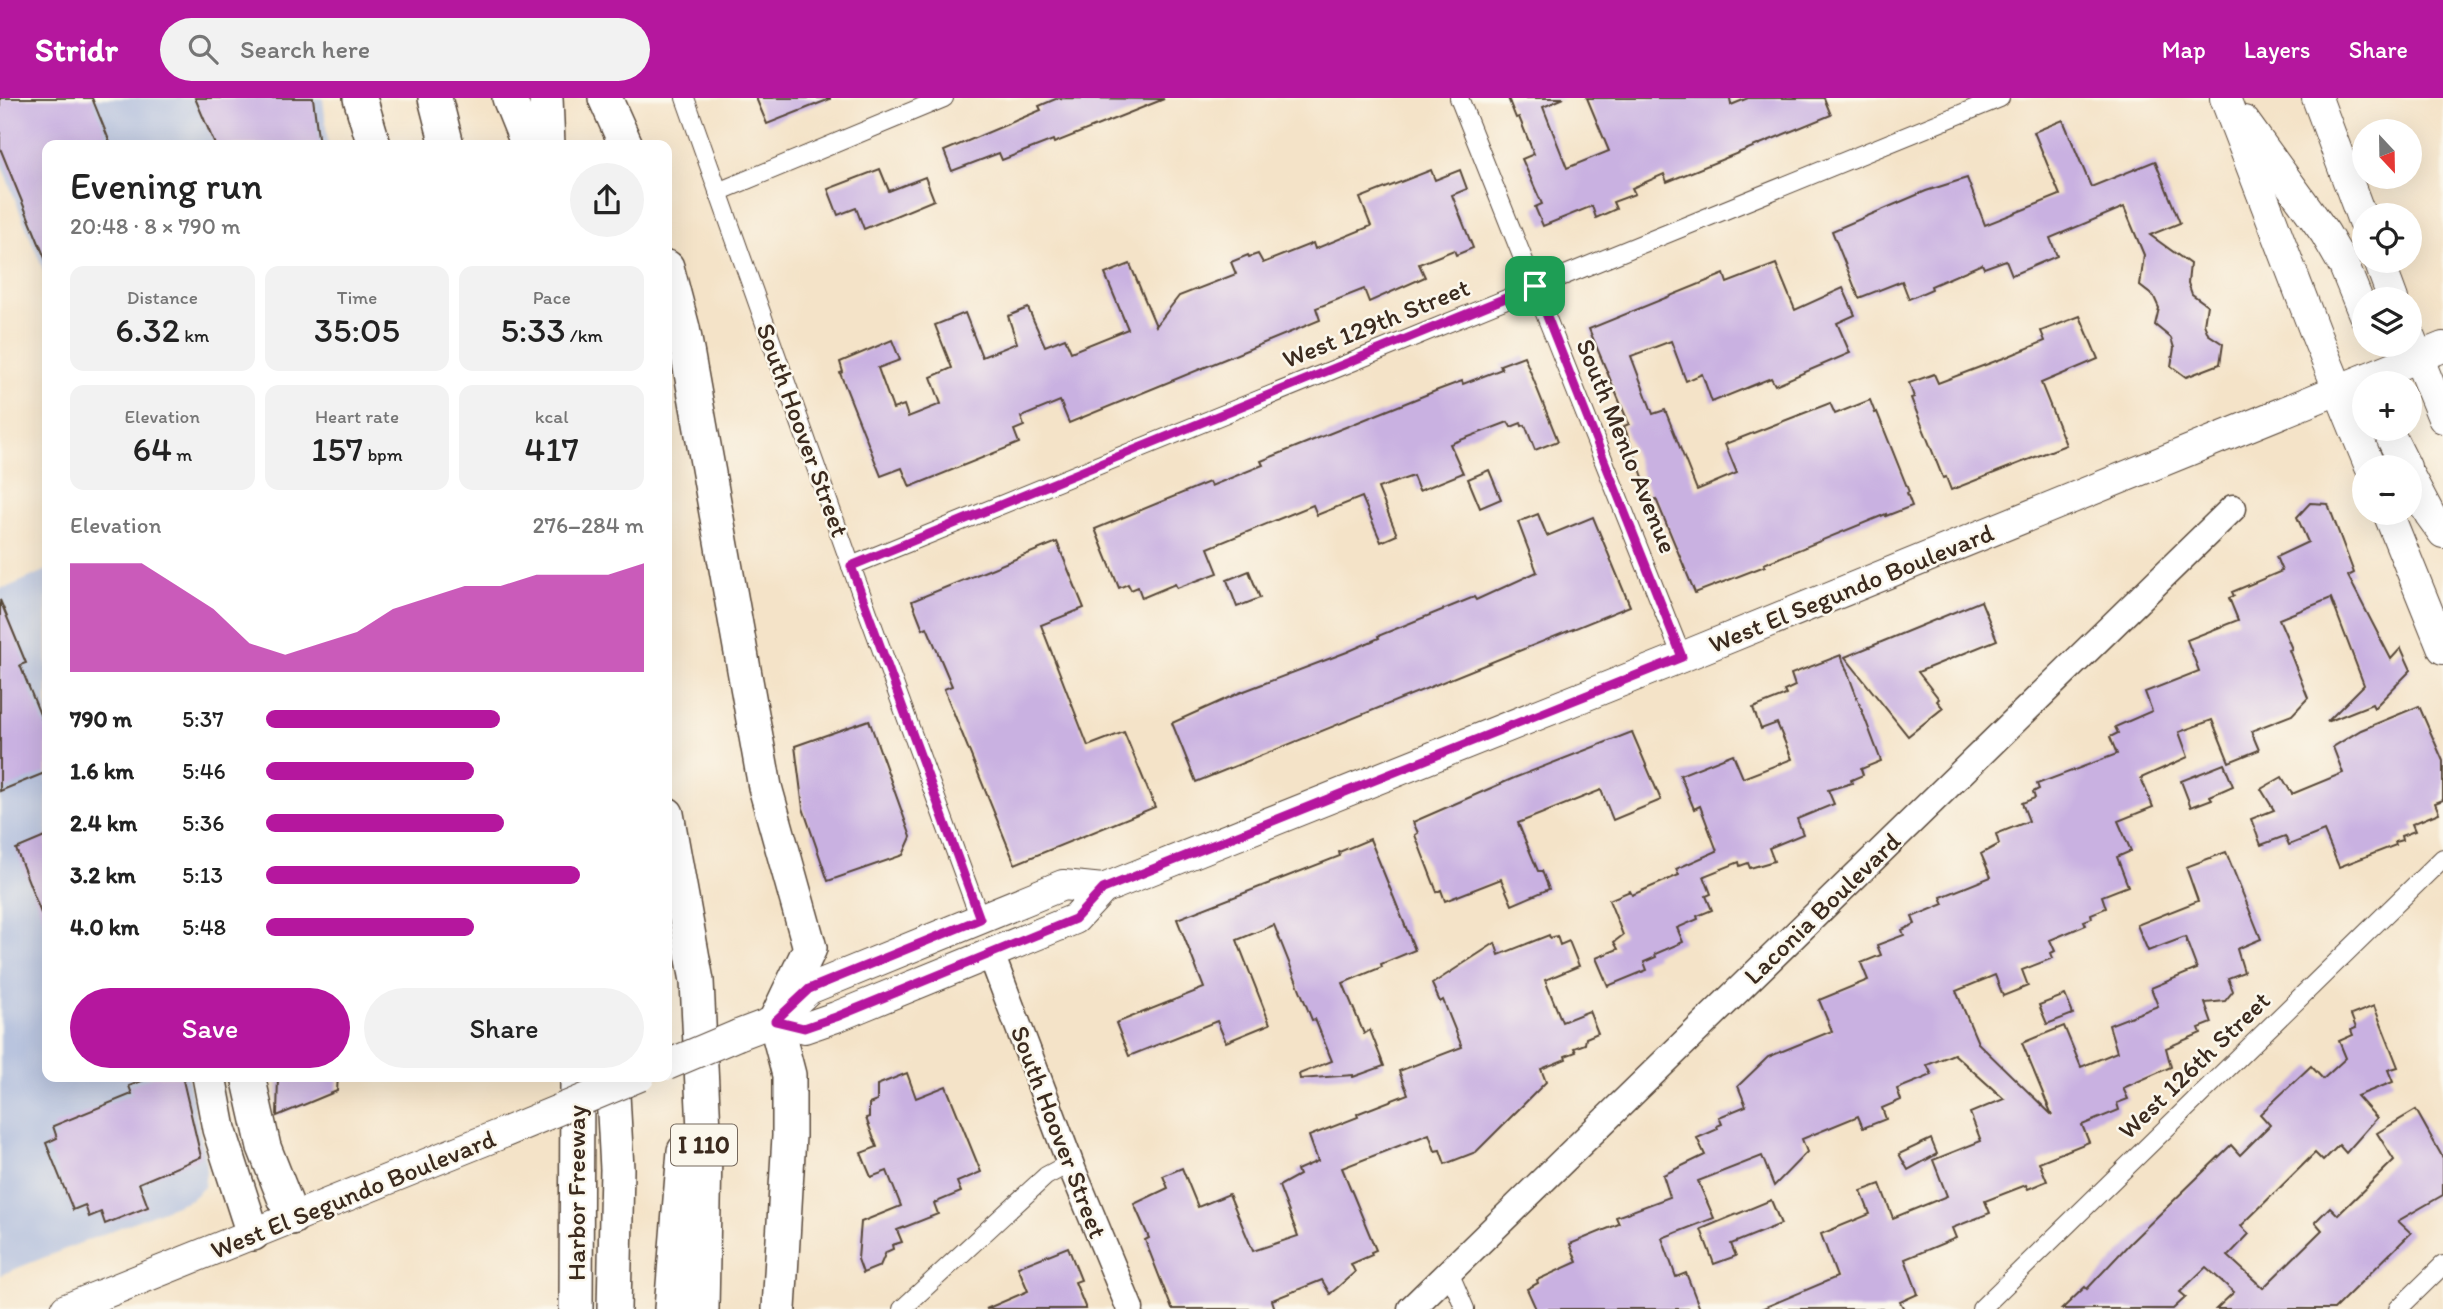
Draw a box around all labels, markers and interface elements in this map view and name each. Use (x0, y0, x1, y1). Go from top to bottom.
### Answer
search box (160, 18, 650, 81)
text: Stridr (35, 30, 118, 69)
icon: search (184, 30, 222, 68)
text: Search here (240, 33, 370, 65)
text: Map (2162, 35, 2206, 64)
text: Layers (2244, 35, 2311, 64)
text: Share (2349, 35, 2408, 64)
north arrow (2352, 119, 2422, 189)
map controls (2352, 119, 2422, 525)
text: Evening run (70, 163, 263, 209)
button: share (570, 163, 644, 237)
button: locate (2352, 203, 2422, 273)
text: 20:48 · 8 × 790 m (70, 212, 241, 240)
pin (1505, 256, 1565, 316)
icon: arrive (1516, 267, 1554, 305)
street label: West 129th Street (1278, 271, 1474, 375)
text: Distance (127, 286, 198, 309)
text: Time (337, 286, 377, 309)
text: Pace (533, 286, 571, 309)
button: layers (2352, 287, 2422, 357)
text: 6.32 (115, 309, 180, 351)
text: 35:05 (314, 309, 400, 351)
text: 5:33 (500, 309, 566, 351)
street label: South Hoover Street (749, 319, 857, 542)
text: km (180, 324, 209, 347)
text: /km (566, 324, 603, 347)
street label: South Menlo Avenue (1569, 334, 1685, 558)
button: + (2352, 371, 2422, 441)
text: Elevation (125, 405, 200, 428)
text: Heart rate (315, 405, 399, 428)
text: kcal (535, 405, 569, 428)
text: 64 (132, 428, 172, 470)
text: 157 (311, 428, 363, 470)
text: 417 (524, 428, 579, 470)
text: m (172, 443, 192, 466)
text: bpm (363, 443, 403, 466)
button: − (2352, 455, 2422, 525)
text: Elevation (70, 511, 161, 539)
text: 276–284 m (532, 511, 644, 539)
street label: West El Segundo Boulevard (1704, 516, 1999, 660)
text: 790 m (70, 705, 132, 733)
text: 5:37 (182, 705, 224, 733)
text: 1.6 km (70, 757, 134, 785)
text: 5:46 (182, 757, 226, 785)
text: 2.4 km (70, 809, 137, 837)
text: 5:36 (182, 809, 224, 837)
street label: Laconia Boulevard (1737, 825, 1908, 991)
text: 3.2 km (70, 861, 136, 889)
text: 5:13 (182, 861, 223, 889)
text: 4.0 km (70, 913, 139, 941)
text: 5:48 (182, 913, 226, 941)
street label: West 126th Street (2111, 984, 2277, 1146)
button: Save (70, 988, 350, 1068)
button: Share (364, 988, 644, 1068)
street label: South Hoover Street (1004, 1021, 1114, 1243)
street label: Harbor Freeway (560, 1105, 592, 1281)
street label: West El Segundo Boulevard (206, 1122, 501, 1266)
road number: I 110 (671, 1125, 737, 1166)

